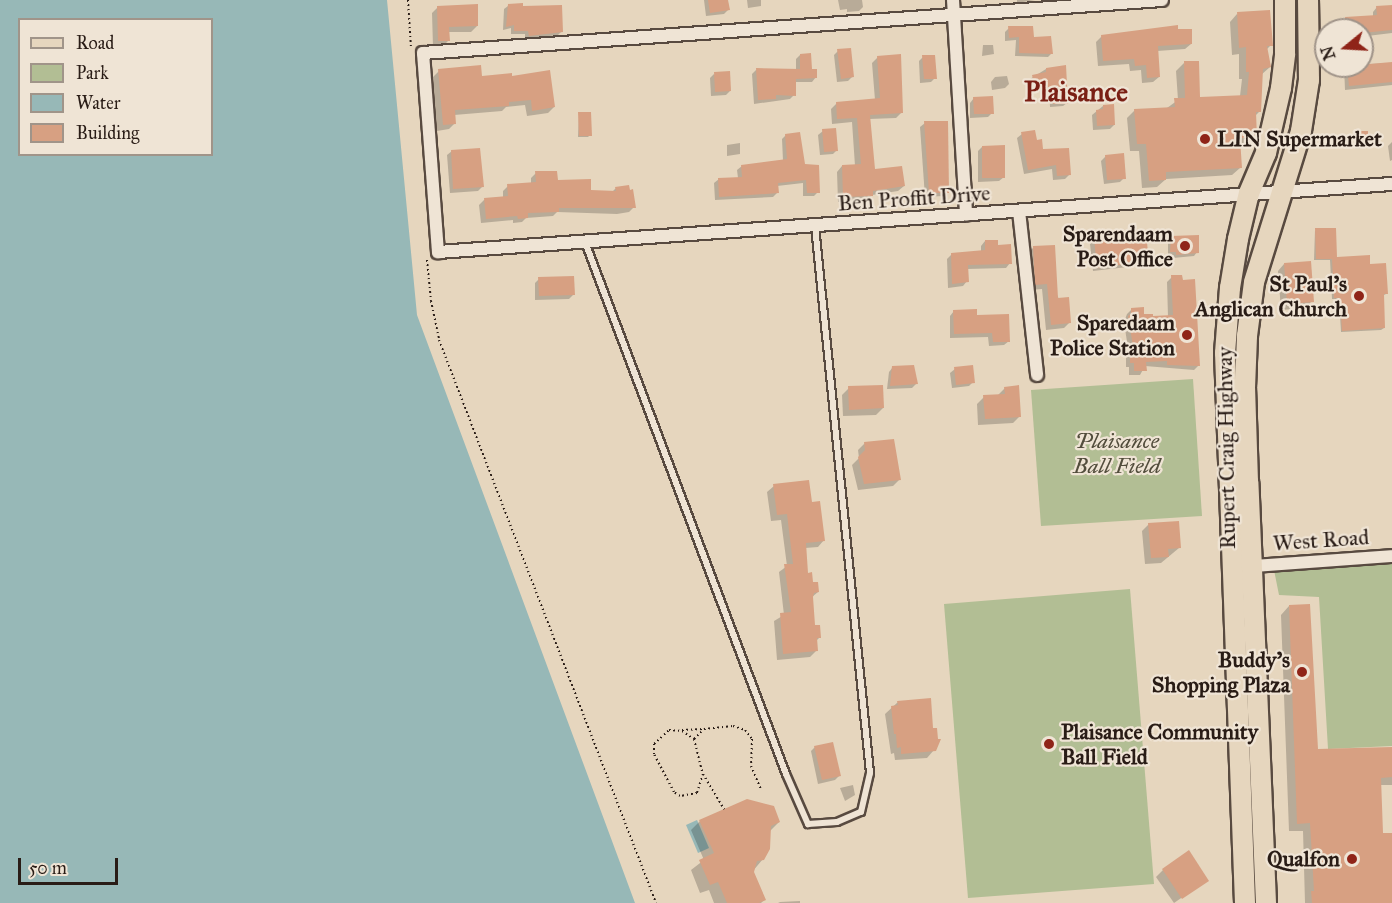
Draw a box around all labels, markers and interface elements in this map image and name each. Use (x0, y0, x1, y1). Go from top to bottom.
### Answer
legend (18, 18, 213, 156)
north arrow (1314, 18, 1374, 78)
text: Road (76, 32, 114, 54)
text: N (1317, 44, 1339, 62)
text: Park (76, 62, 109, 84)
district label: Plaisance (1024, 75, 1128, 109)
text: Water (76, 92, 120, 114)
text: Building (76, 122, 139, 144)
place label: LIN Supermarket (1217, 126, 1382, 152)
marker: LIN Supermarket (1198, 132, 1212, 146)
street label: Ben Proffit Drive (837, 179, 991, 217)
place label: Sparendaam Post Office (1063, 220, 1173, 272)
marker: Sparendaam Post Office (1178, 239, 1192, 253)
place label: St Paul's Anglican Church (1194, 270, 1347, 322)
marker: St Paul's Anglican Church (1352, 289, 1366, 303)
place label: Sparedaam Police Station (1050, 309, 1175, 360)
marker: Sparedaam Police Station (1180, 328, 1194, 342)
street label: Rupert Craig Highway (1211, 347, 1241, 549)
park label: Plaisance Ball Field (1073, 427, 1161, 478)
street label: West Road (1272, 523, 1370, 557)
place label: Buddy's Shopping Plaza (1152, 646, 1290, 698)
marker: Buddy's Shopping Plaza (1295, 665, 1309, 679)
place label: Plaisance Community Ball Field (1061, 718, 1258, 770)
marker: Plaisance Community Ball Field (1042, 737, 1056, 751)
scale bar (21, 846, 122, 884)
place label: Qualfon (1267, 846, 1340, 872)
marker: Qualfon (1345, 852, 1359, 866)
text: 50 m (29, 857, 67, 879)

